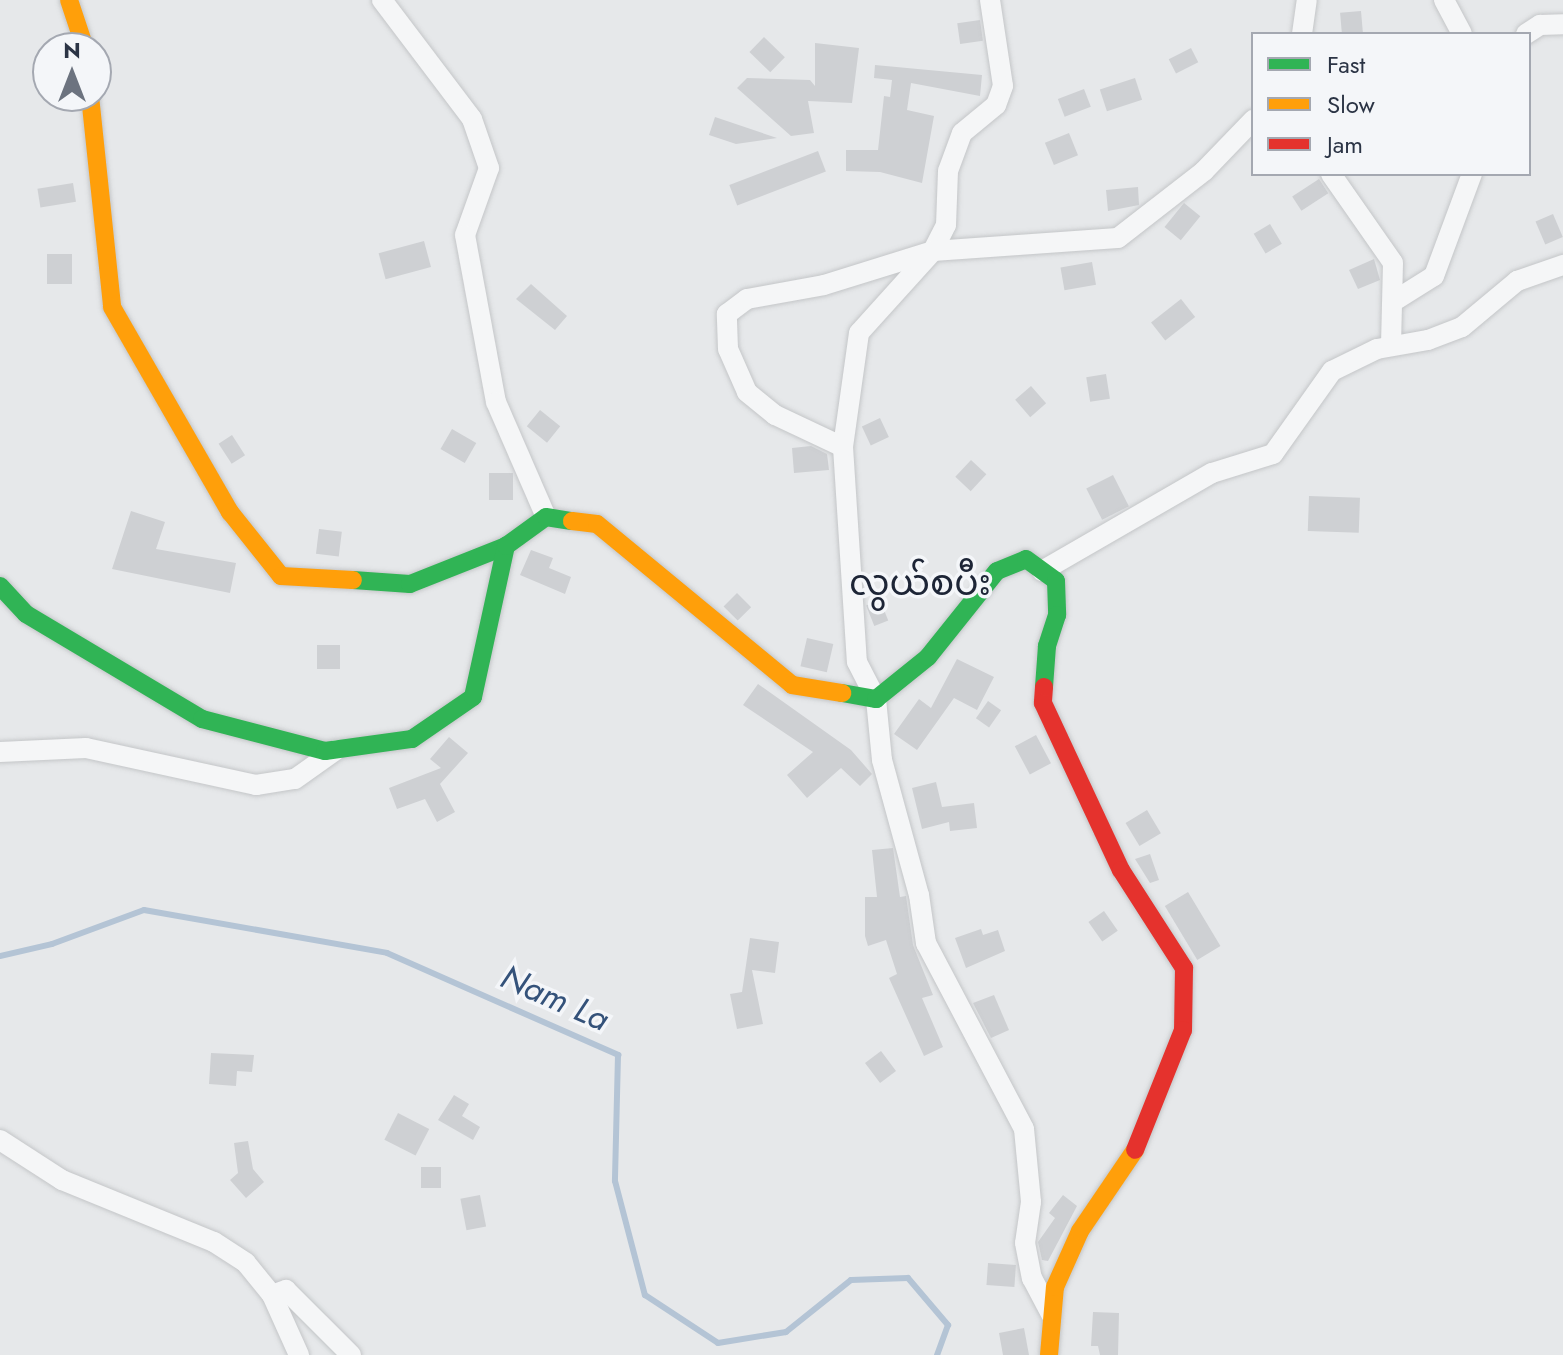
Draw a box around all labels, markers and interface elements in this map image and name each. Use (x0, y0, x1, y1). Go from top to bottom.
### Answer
north arrow (32, 32, 112, 112)
legend (1251, 32, 1531, 176)
text: N (63, 34, 81, 66)
text: Fast (1327, 47, 1365, 82)
text: Slow (1327, 87, 1375, 122)
text: Jam (1327, 127, 1363, 162)
district label: လွယ်စပီး (849, 561, 991, 605)
water label: Nam La (495, 956, 615, 1040)

